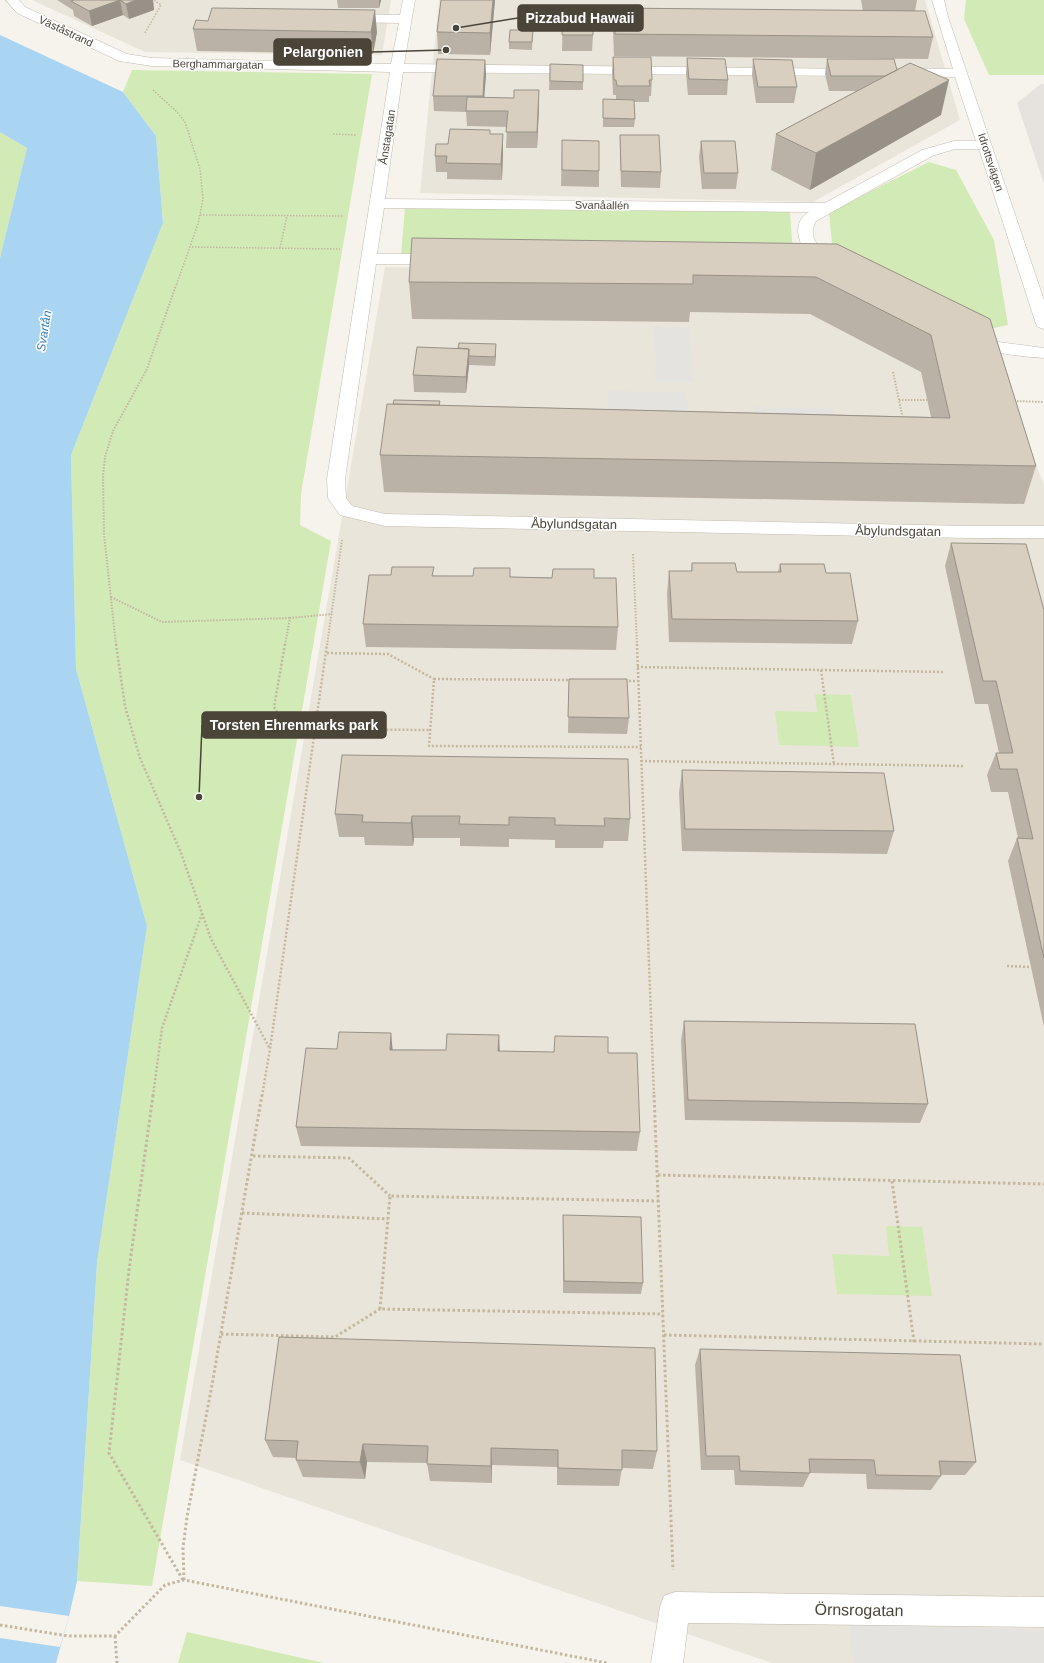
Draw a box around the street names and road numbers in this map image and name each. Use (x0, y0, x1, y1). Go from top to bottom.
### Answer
street label: Väståstrand (37, 13, 95, 49)
street label: Berghammargatan (172, 57, 264, 71)
street label: Ånstagatan (377, 109, 397, 165)
street label: Idrottsvägen (976, 131, 1006, 193)
street label: Svanåallén (575, 199, 629, 211)
street label: Åbylundsgatan (531, 516, 617, 532)
street label: Åbylundsgatan (855, 523, 941, 539)
street label: Örnsrogatan (814, 1601, 904, 1619)

